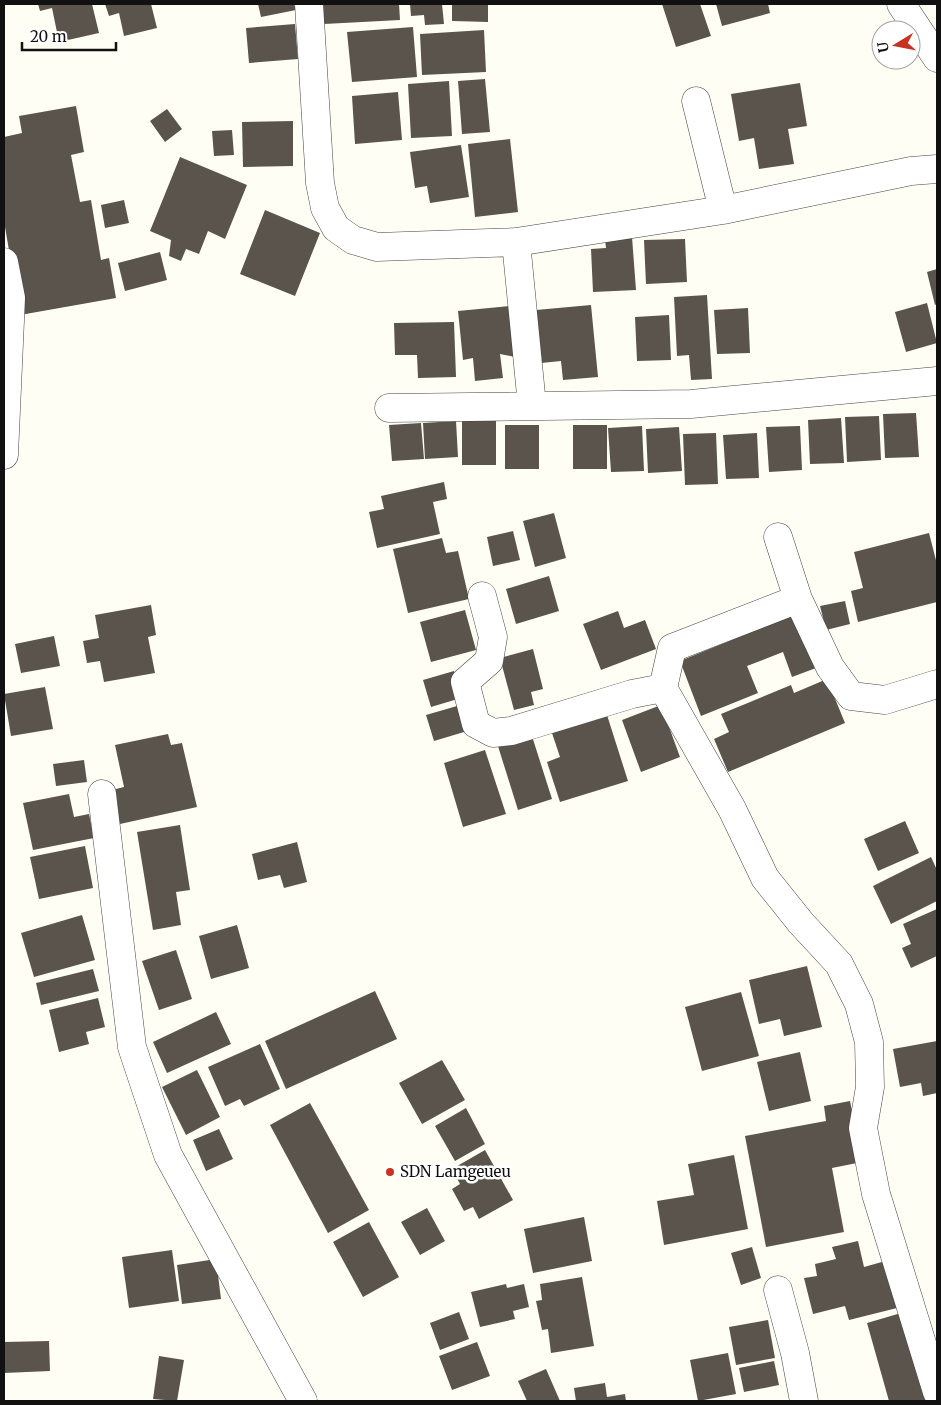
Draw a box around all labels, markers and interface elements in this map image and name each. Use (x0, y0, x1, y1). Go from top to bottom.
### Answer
scale bar (22, 20, 116, 52)
north arrow (871, 20, 921, 70)
text: 20 m (30, 27, 67, 46)
text: U (873, 40, 893, 54)
place label: SDN Lamgeueu (400, 1162, 511, 1181)
marker: SDN Lamgeueu (384, 1166, 396, 1178)

